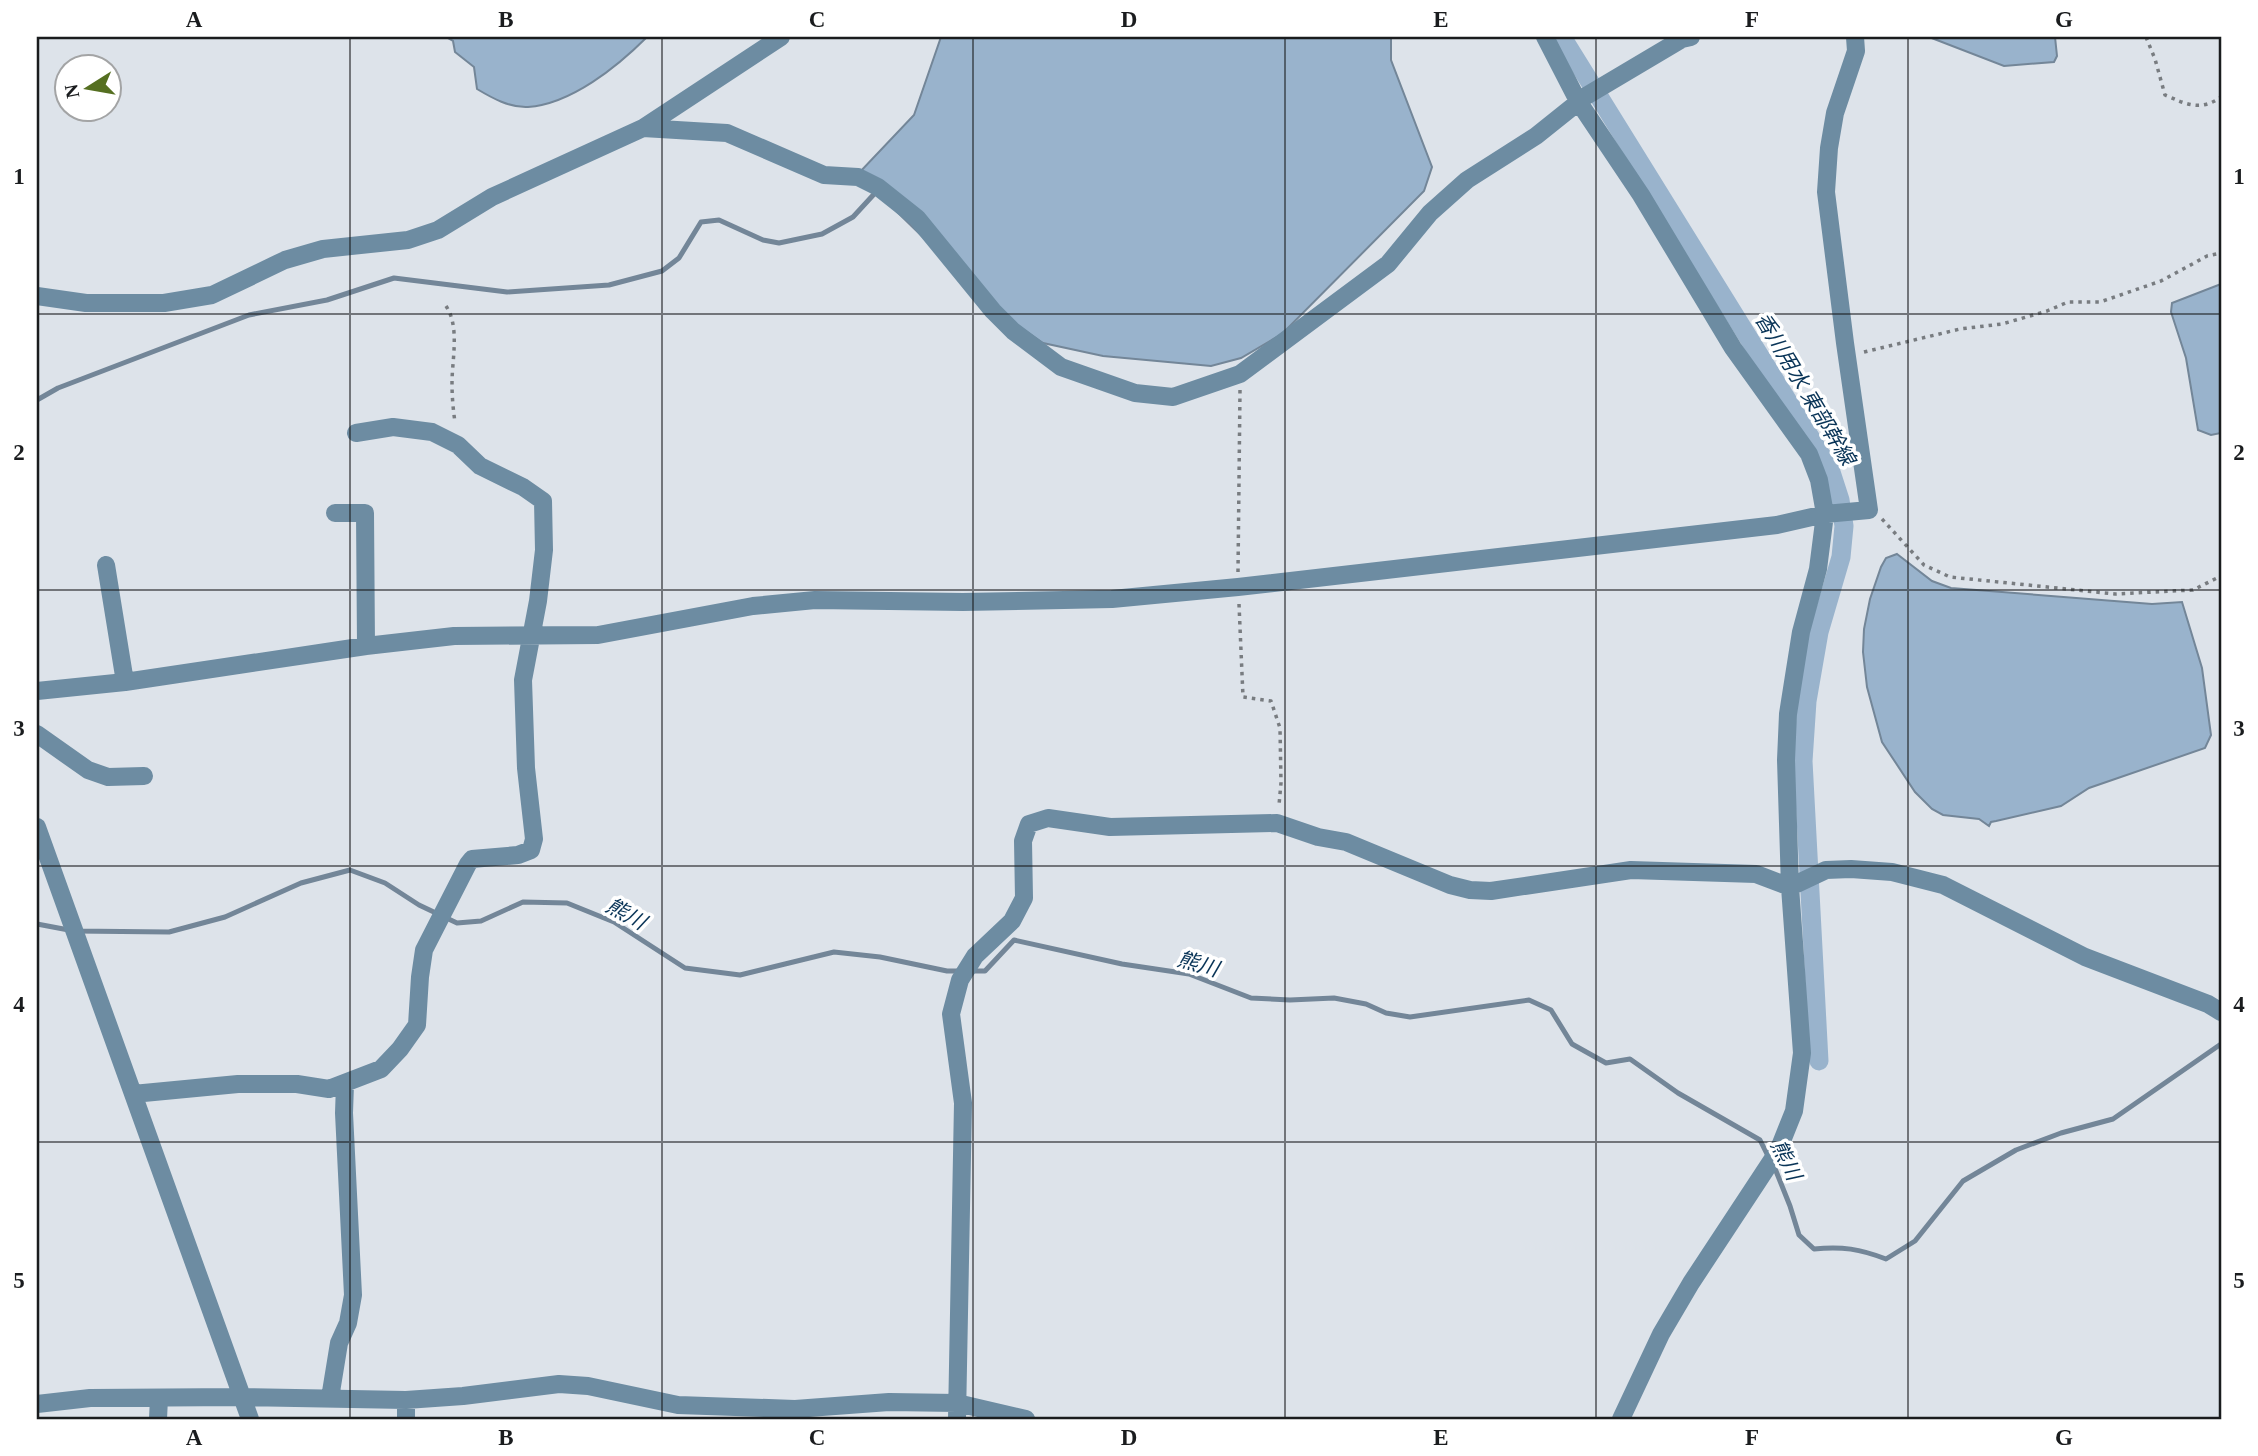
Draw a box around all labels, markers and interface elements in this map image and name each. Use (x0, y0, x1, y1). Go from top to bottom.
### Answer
text: A (186, 7, 203, 32)
text: B (498, 7, 514, 32)
text: C (809, 7, 825, 32)
text: D (1121, 7, 1137, 32)
text: E (1433, 7, 1449, 32)
text: F (1745, 7, 1759, 32)
text: G (2055, 7, 2073, 32)
north arrow (52, 52, 122, 122)
text: N (60, 82, 83, 100)
text: 1 (13, 164, 25, 189)
text: 1 (2233, 164, 2245, 189)
water label: 香川用水 東部幹線 (1750, 309, 1861, 472)
text: 2 (13, 440, 25, 465)
text: 2 (2233, 440, 2245, 465)
text: 3 (13, 716, 25, 741)
text: 3 (2233, 716, 2245, 741)
water label: 熊川 (602, 893, 652, 936)
water label: 熊川 (1175, 947, 1223, 982)
text: 4 (13, 992, 25, 1017)
text: 4 (2233, 992, 2245, 1017)
water label: 熊川 (1766, 1136, 1807, 1186)
text: 5 (13, 1268, 25, 1293)
text: 5 (2233, 1268, 2245, 1293)
text: A (186, 1425, 203, 1450)
text: B (498, 1425, 514, 1450)
text: C (809, 1425, 825, 1450)
text: D (1121, 1425, 1137, 1450)
text: E (1433, 1425, 1449, 1450)
text: F (1745, 1425, 1759, 1450)
text: G (2055, 1425, 2073, 1450)

